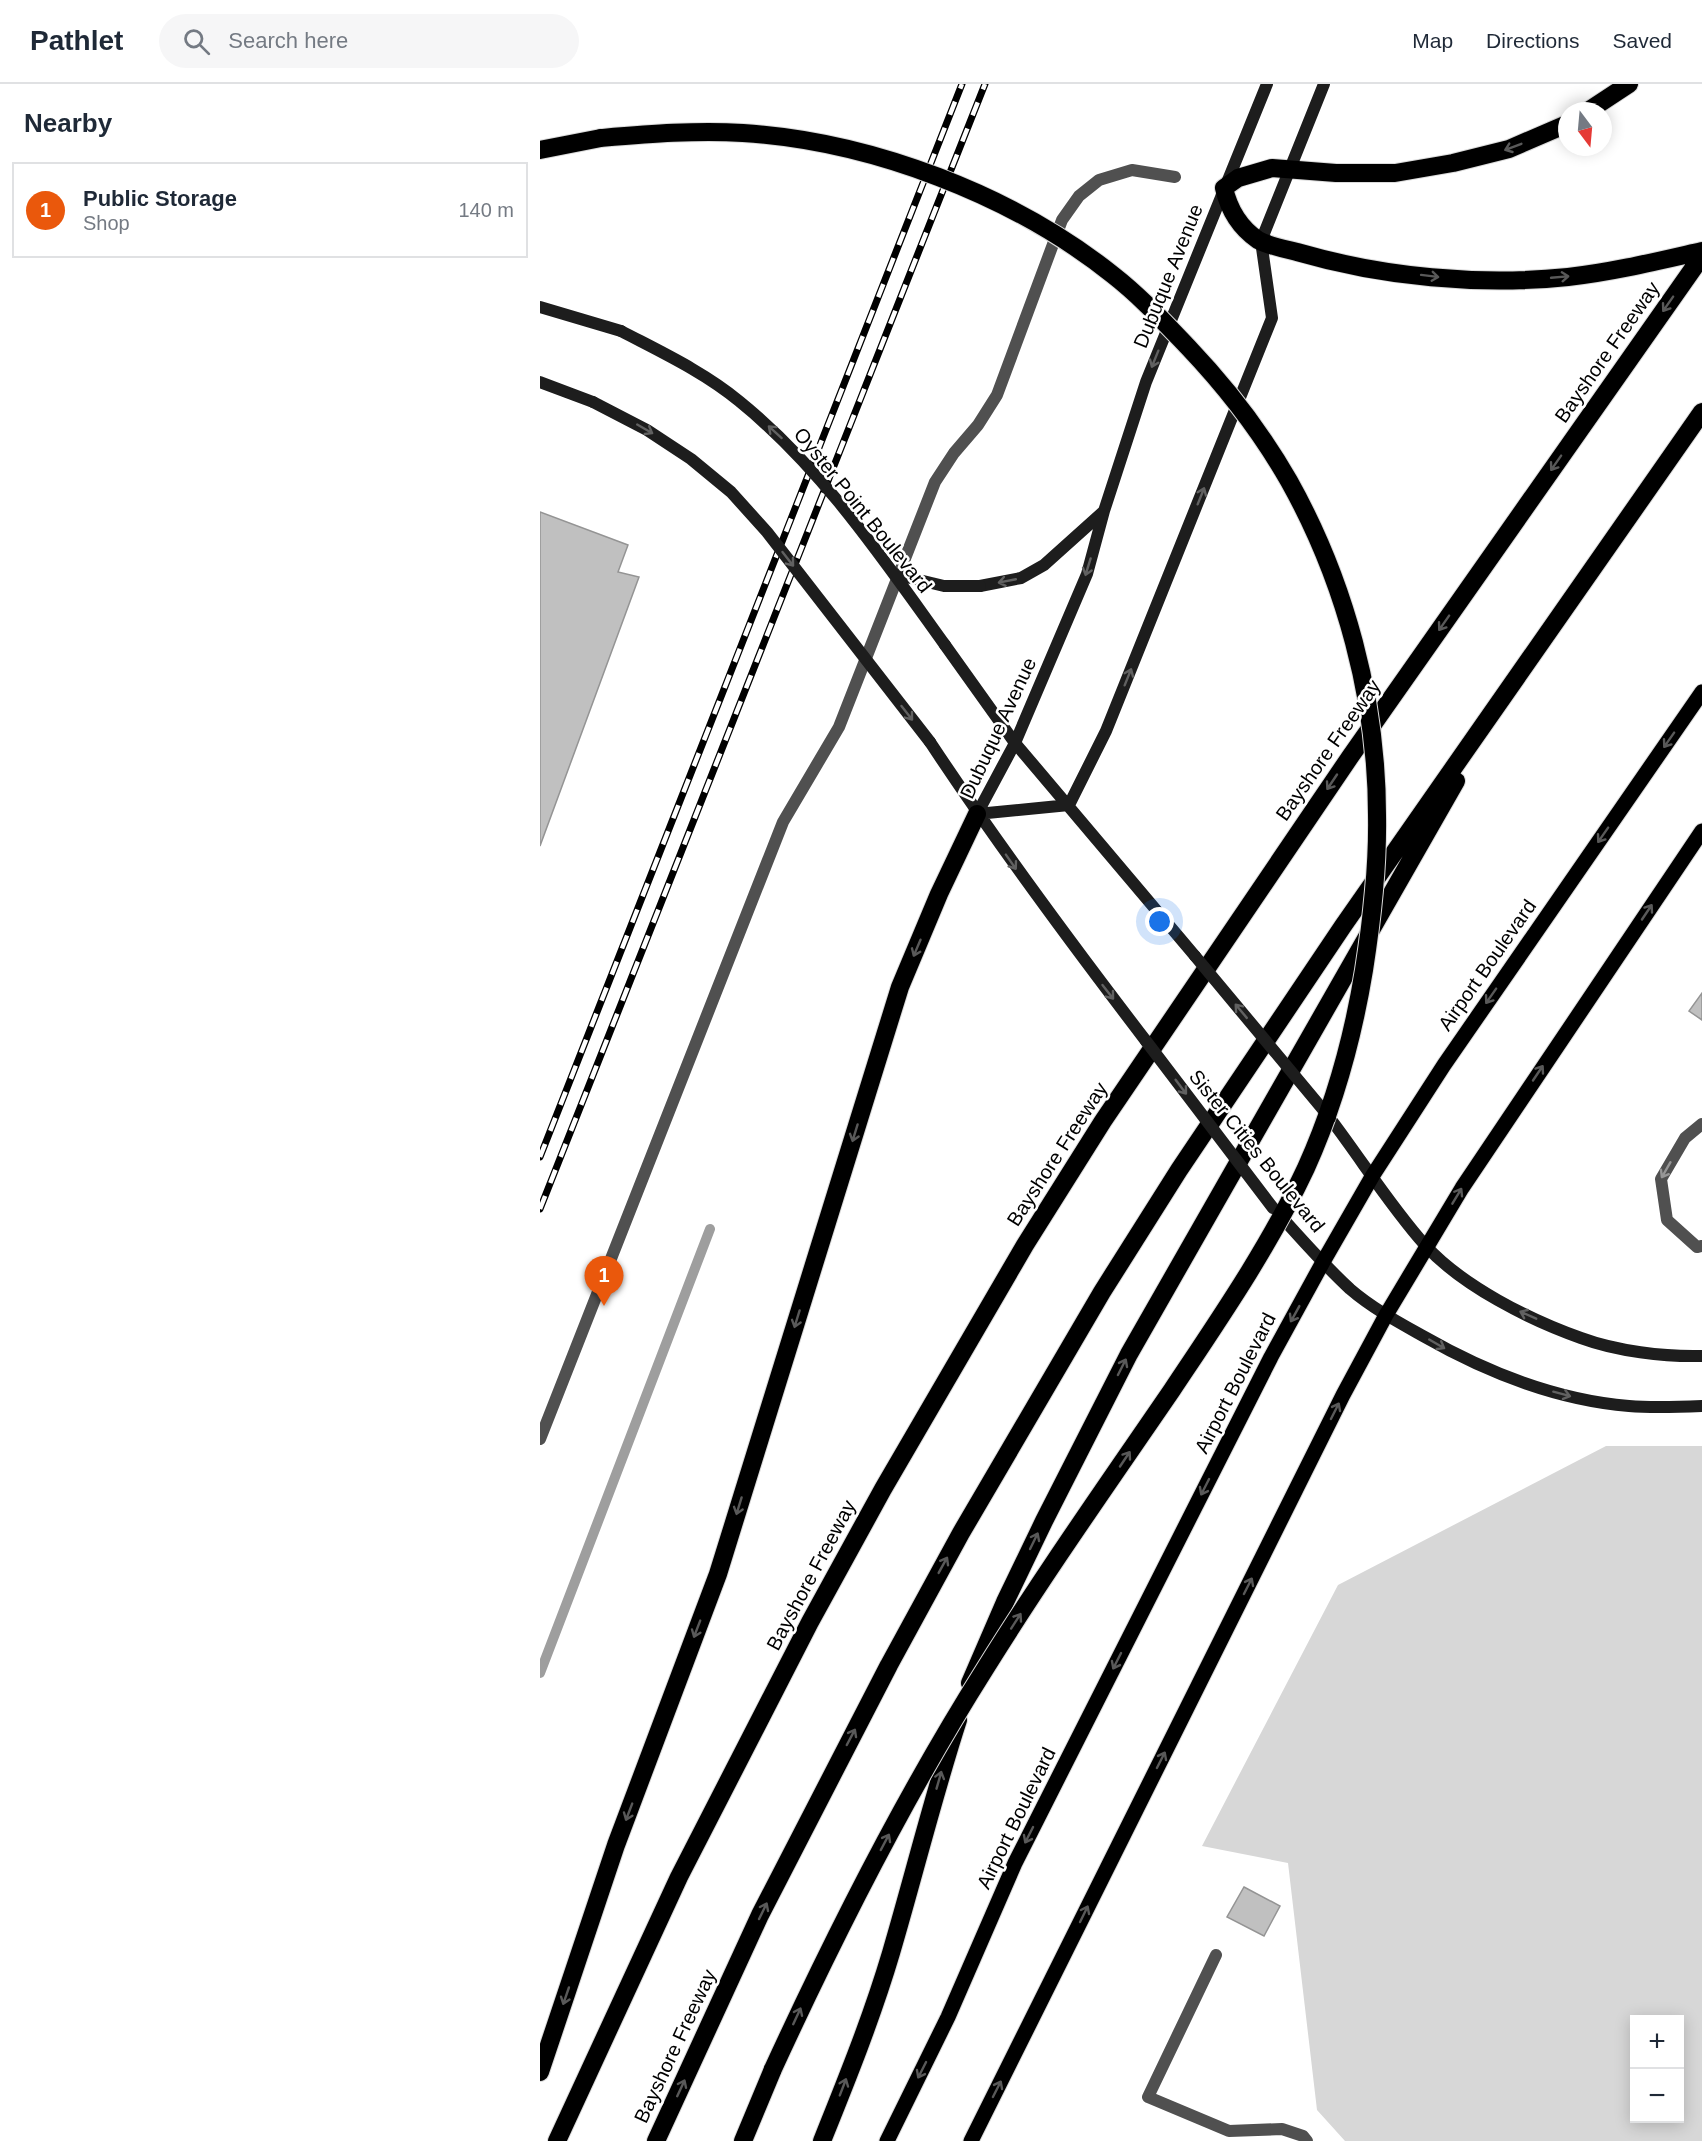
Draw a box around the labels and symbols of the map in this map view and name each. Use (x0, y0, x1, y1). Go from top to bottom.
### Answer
north arrow (1558, 102, 1612, 156)
one-way arrow (1504, 142, 1523, 153)
street label: Dubuque Avenue (1129, 201, 1207, 351)
one-way arrow (1419, 271, 1439, 282)
one-way arrow (1550, 271, 1570, 282)
street label: Bayshore Freeway (1550, 277, 1664, 427)
one-way arrow (1662, 295, 1674, 311)
one-way arrow (1149, 350, 1160, 368)
one-way arrow (636, 423, 653, 435)
street label: Oyster Point Boulevard (790, 423, 936, 597)
one-way arrow (768, 426, 783, 440)
one-way arrow (1550, 455, 1562, 471)
one-way arrow (1196, 487, 1207, 506)
one-way arrow (782, 551, 795, 567)
one-way arrow (1082, 557, 1093, 576)
one-way arrow (998, 576, 1017, 587)
one-way arrow (1438, 614, 1450, 630)
street label: Dubuque Avenue (956, 654, 1040, 802)
one-way arrow (1123, 668, 1134, 687)
street label: Bayshore Freeway (1271, 675, 1385, 825)
one-way arrow (901, 705, 914, 721)
one-way arrow (1663, 731, 1675, 747)
one-way arrow (1326, 774, 1338, 790)
one-way arrow (1597, 827, 1609, 843)
one-way arrow (1005, 854, 1017, 870)
street label: Airport Boulevard (1434, 895, 1540, 1035)
one-way arrow (1641, 903, 1654, 920)
your location (1145, 907, 1174, 936)
one-way arrow (911, 939, 922, 957)
one-way arrow (1102, 984, 1115, 1000)
one-way arrow (1485, 987, 1497, 1003)
one-way arrow (1235, 1003, 1248, 1019)
street label: Sister Cities Boulevard (1185, 1065, 1329, 1237)
one-way arrow (1532, 1065, 1544, 1082)
street label: Bayshore Freeway (1002, 1078, 1112, 1230)
one-way arrow (1175, 1079, 1187, 1095)
one-way arrow (849, 1123, 860, 1142)
one-way arrow (1660, 1161, 1672, 1178)
one-way arrow (1451, 1188, 1463, 1205)
pin: 1 (584, 1256, 624, 1306)
one-way arrow (1289, 1304, 1300, 1322)
one-way arrow (791, 1309, 802, 1328)
street label: Airport Boulevard (1190, 1309, 1280, 1457)
one-way arrow (1520, 1309, 1538, 1320)
one-way arrow (1428, 1339, 1445, 1351)
one-way arrow (1116, 1359, 1128, 1376)
one-way arrow (1552, 1389, 1571, 1401)
one-way arrow (1330, 1403, 1342, 1421)
one-way arrow (1119, 1451, 1131, 1467)
one-way arrow (1199, 1478, 1211, 1495)
one-way arrow (733, 1496, 744, 1515)
street label: Bayshore Freeway (762, 1496, 860, 1654)
one-way arrow (1028, 1532, 1040, 1550)
one-way arrow (938, 1557, 950, 1574)
one-way arrow (1243, 1577, 1255, 1595)
one-way arrow (1010, 1612, 1023, 1629)
one-way arrow (691, 1619, 702, 1638)
one-way arrow (1111, 1652, 1123, 1669)
one-way arrow (845, 1729, 857, 1746)
street label: Airport Boulevard (972, 1744, 1060, 1892)
one-way arrow (1155, 1752, 1167, 1769)
one-way arrow (934, 1771, 945, 1790)
one-way arrow (622, 1802, 633, 1821)
one-way arrow (1023, 1826, 1035, 1843)
one-way arrow (879, 1834, 891, 1851)
one-way arrow (757, 1902, 769, 1920)
one-way arrow (1079, 1906, 1090, 1924)
street label: Bayshore Freeway (630, 1966, 720, 2126)
one-way arrow (559, 1986, 570, 2005)
one-way arrow (792, 2008, 803, 2026)
one-way arrow (915, 2060, 927, 2078)
one-way arrow (839, 2078, 850, 2096)
one-way arrow (675, 2079, 687, 2097)
one-way arrow (992, 2080, 1003, 2098)

